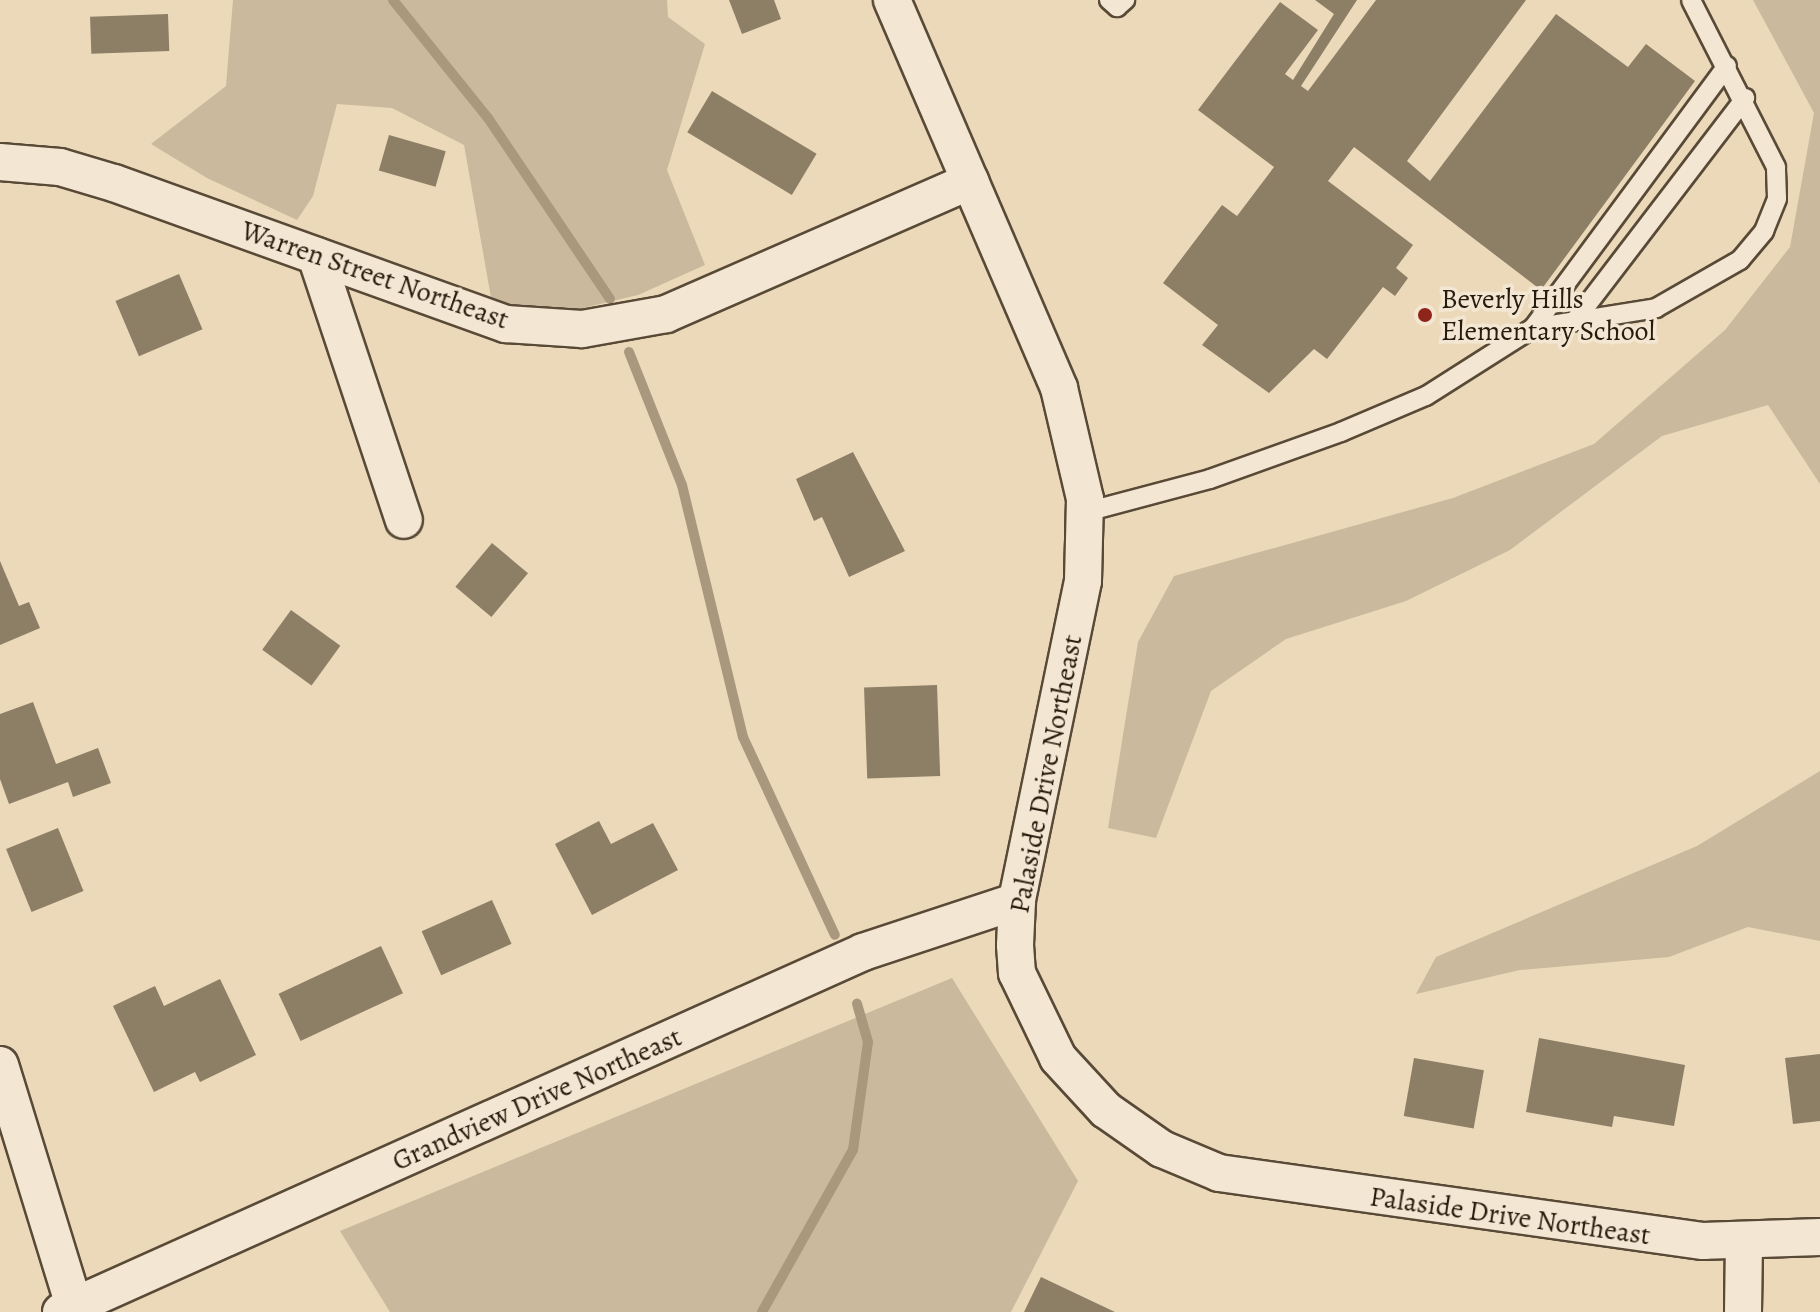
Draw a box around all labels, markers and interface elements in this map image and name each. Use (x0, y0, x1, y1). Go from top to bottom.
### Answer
street label: Warren Street Northeast (237, 213, 513, 337)
place label: Beverly Hills Elementary School (1441, 282, 1655, 348)
marker: Beverly Hills Elementary School (1416, 306, 1434, 324)
street label: Palaside Drive Northeast (1003, 632, 1089, 916)
street label: Grandview Drive Northeast (387, 1020, 687, 1178)
street label: Palaside Drive Northeast (1368, 1180, 1652, 1252)

